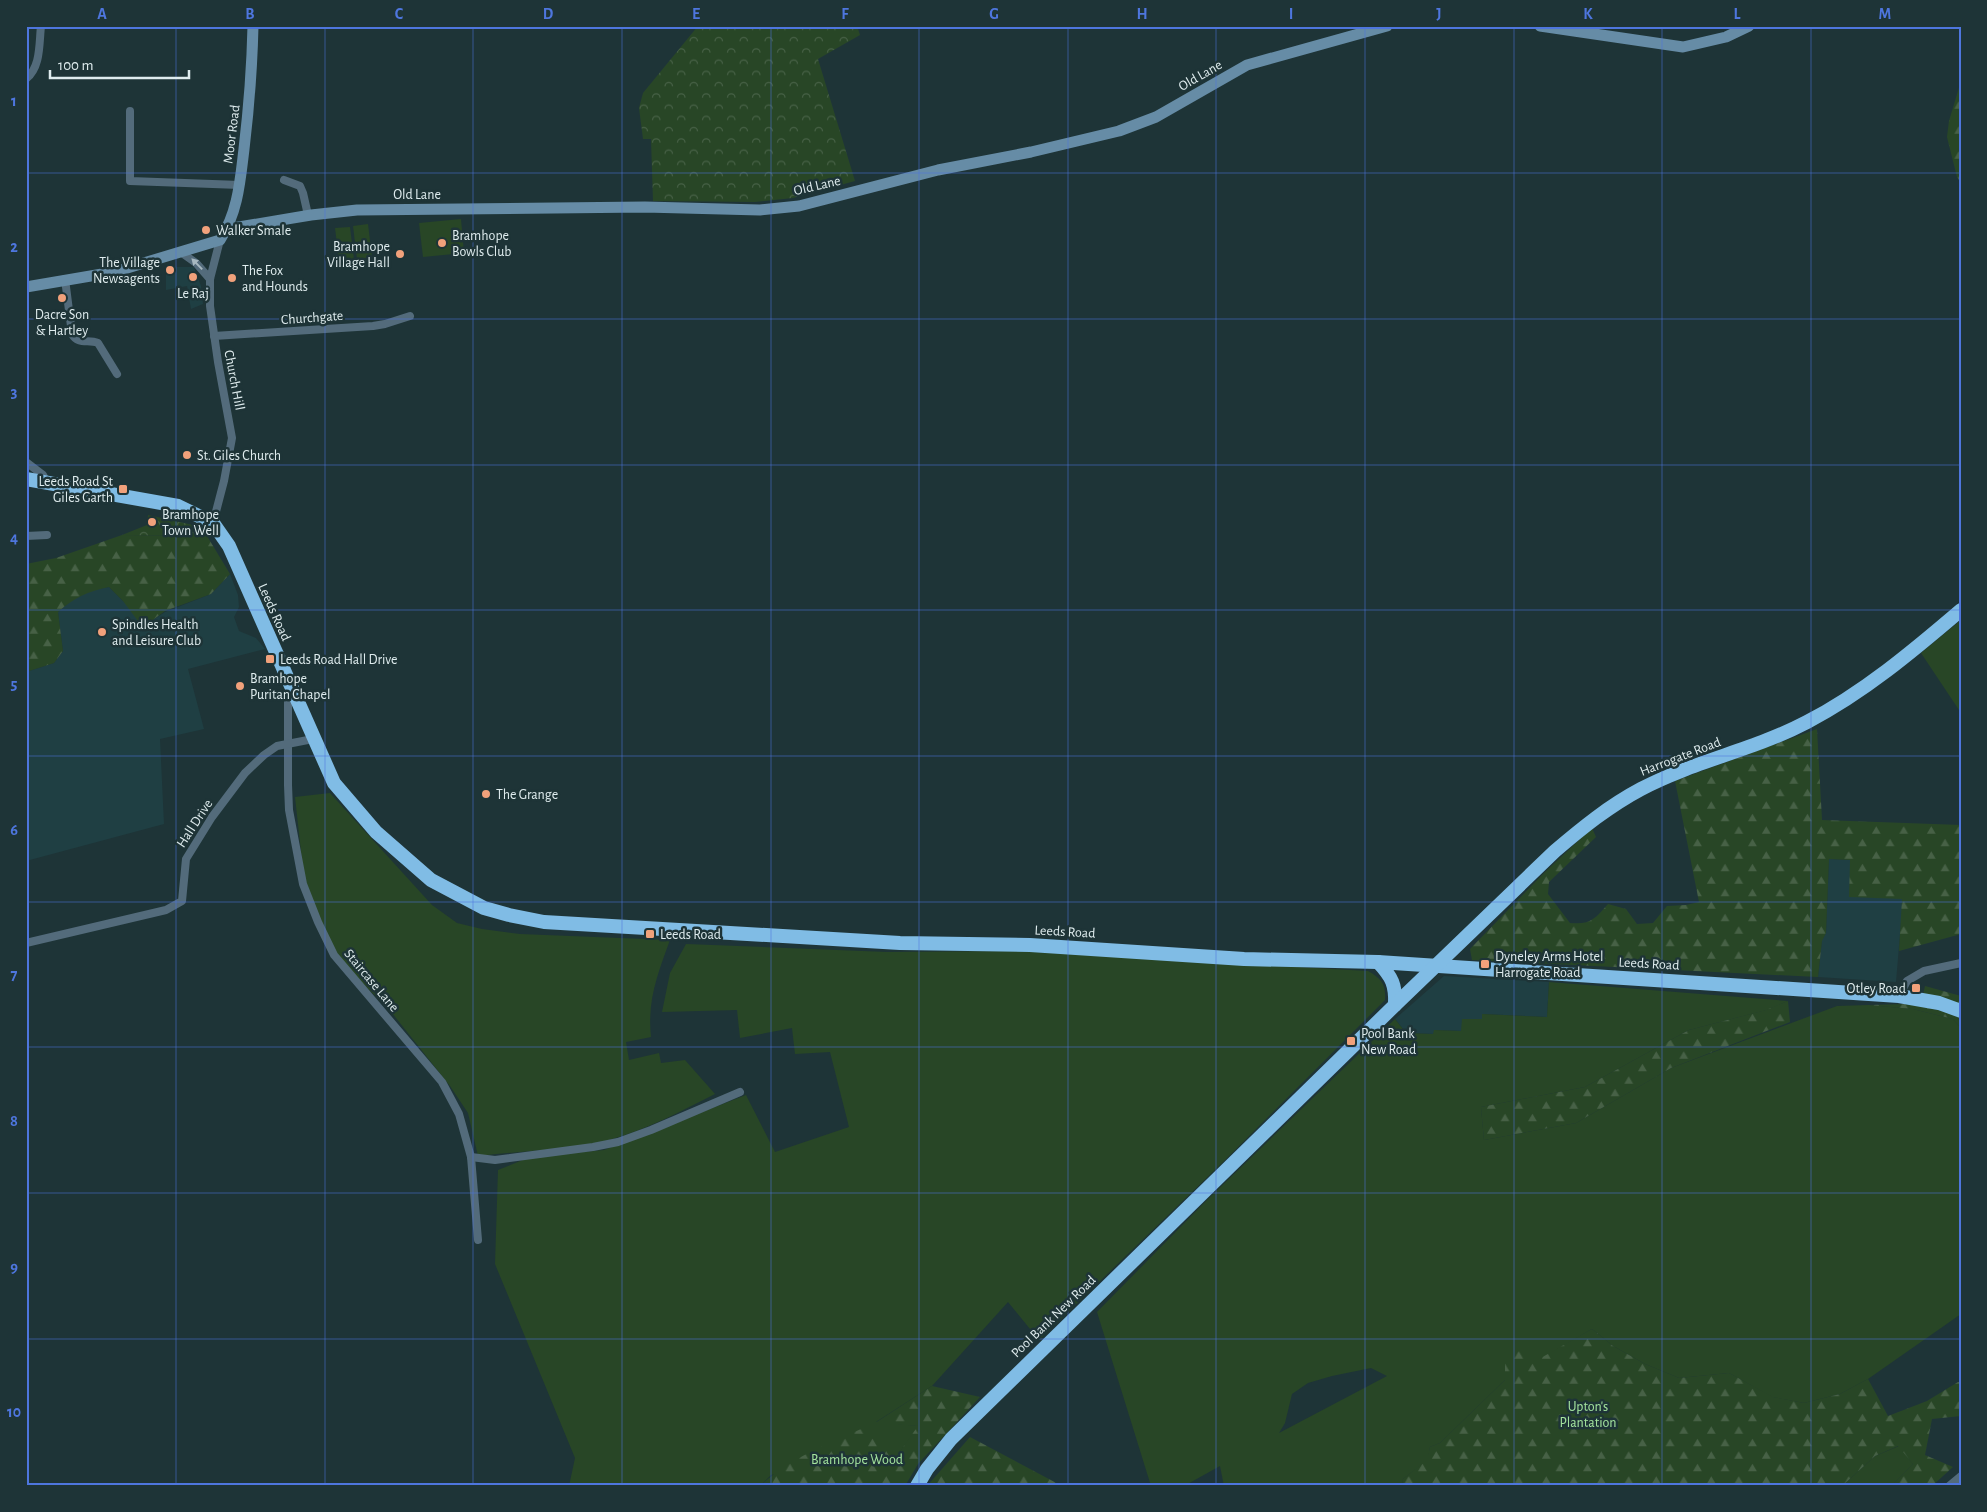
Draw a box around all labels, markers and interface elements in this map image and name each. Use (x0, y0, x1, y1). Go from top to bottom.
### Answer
text: A (97, 6, 107, 22)
text: B (245, 6, 255, 22)
text: C (395, 6, 404, 22)
text: D (543, 6, 554, 22)
text: E (692, 6, 700, 22)
text: F (841, 6, 849, 22)
text: G (989, 6, 999, 22)
text: H (1136, 6, 1148, 22)
text: I (1289, 6, 1293, 22)
text: J (1436, 6, 1442, 22)
text: K (1583, 6, 1593, 22)
text: L (1734, 6, 1741, 22)
text: M (1879, 6, 1891, 22)
scale bar (50, 48, 189, 80)
text: 100 m (58, 58, 93, 73)
street label: Old Lane (1176, 58, 1225, 94)
text: 1 (11, 93, 17, 109)
street label: Moor Road (221, 104, 243, 164)
street label: Old Lane (792, 174, 842, 198)
street label: Old Lane (393, 188, 441, 202)
marker: Walker Smale (200, 224, 212, 236)
place label: Walker Smale (216, 224, 291, 238)
place label: Bramhope Bowls Club (452, 229, 512, 259)
marker: Bramhope Bowls Club (436, 237, 448, 249)
text: 2 (10, 239, 18, 255)
place label: Bramhope Village Hall (327, 240, 390, 270)
marker: Bramhope Village Hall (394, 248, 406, 260)
place label: The Village Newsagents (93, 256, 160, 286)
one-way arrow (191, 259, 203, 271)
marker: The Village Newsagents (164, 264, 176, 276)
place label: The Fox and Hounds (242, 264, 308, 294)
marker: Le Raj (187, 271, 199, 283)
marker: The Fox and Hounds (226, 272, 238, 284)
place label: Le Raj (177, 287, 209, 301)
marker: Dacre Son & Hartley (56, 292, 68, 304)
place label: Dacre Son & Hartley (35, 308, 89, 338)
street label: Churchgate (280, 309, 344, 327)
street label: Church Hill (221, 349, 247, 411)
text: 3 (11, 384, 18, 400)
marker: St. Giles Church (181, 449, 193, 461)
place label: St. Giles Church (197, 449, 281, 463)
place label: Leeds Road St Giles Garth (38, 475, 114, 505)
marker: Leeds Road St Giles Garth (117, 483, 129, 495)
place label: Bramhope Town Well (162, 508, 219, 538)
marker: Bramhope Town Well (146, 516, 158, 528)
text: 4 (10, 530, 18, 546)
street label: Leeds Road (255, 582, 293, 643)
place label: Spindles Health and Leisure Club (112, 618, 201, 648)
marker: Spindles Health and Leisure Club (96, 626, 108, 638)
marker: Leeds Road Hall Drive (264, 653, 276, 665)
place label: Leeds Road Hall Drive (280, 653, 398, 667)
place label: Bramhope Puritan Chapel (250, 672, 330, 702)
text: 5 (11, 676, 18, 692)
marker: Bramhope Puritan Chapel (234, 680, 246, 692)
street label: Harrogate Road (1638, 735, 1723, 779)
marker: The Grange (480, 788, 492, 800)
place label: The Grange (496, 788, 558, 802)
street label: Hall Drive (174, 797, 215, 850)
text: 6 (10, 822, 18, 838)
street label: Leeds Road (1034, 923, 1096, 941)
marker: Leeds Road (644, 928, 656, 940)
place label: Leeds Road (660, 928, 721, 942)
street label: Staircase Lane (341, 947, 401, 1015)
place label: Dyneley Arms Hotel Harrogate Road (1495, 950, 1603, 980)
street label: Leeds Road (1618, 955, 1680, 973)
marker: Dyneley Arms Hotel Harrogate Road (1479, 958, 1491, 970)
text: 7 (11, 967, 18, 983)
place label: Otley Road (1847, 982, 1906, 996)
marker: Otley Road (1910, 982, 1922, 994)
place label: Pool Bank New Road (1361, 1027, 1416, 1057)
marker: Pool Bank New Road (1345, 1035, 1357, 1047)
text: 8 (10, 1113, 18, 1129)
text: 9 (10, 1259, 18, 1275)
street label: Pool Bank New Road (1009, 1273, 1099, 1360)
park label: Upton's Plantation (1559, 1400, 1617, 1430)
text: 10 (7, 1404, 21, 1420)
park label: Bramhope Wood (811, 1453, 903, 1467)

